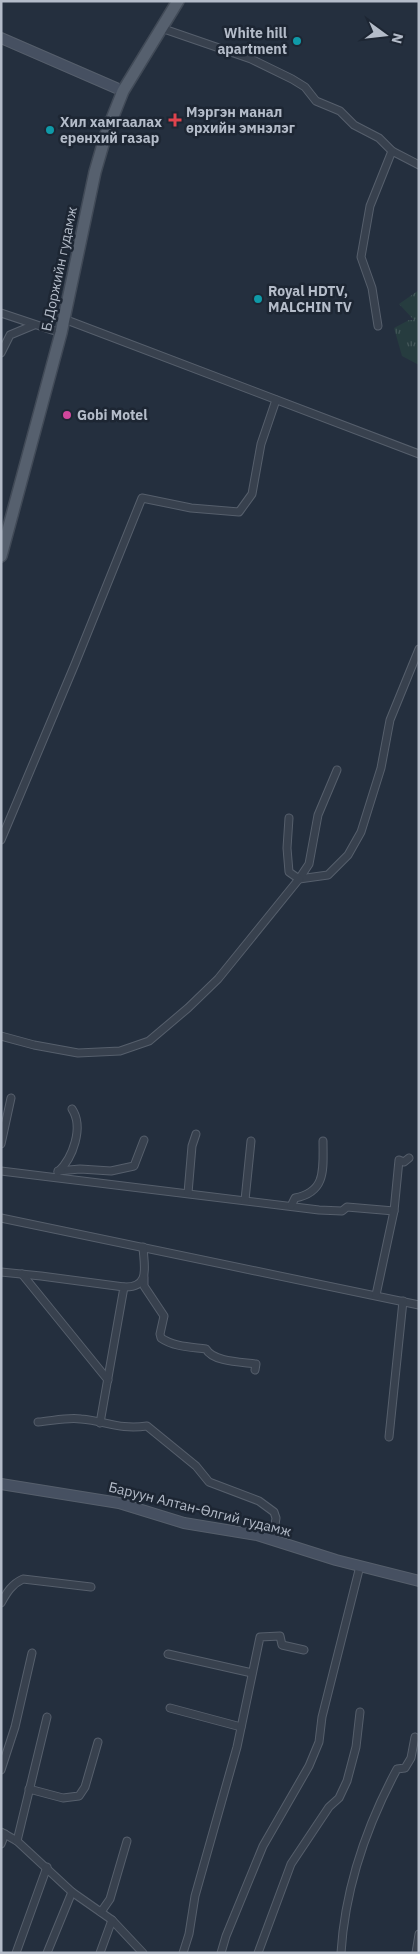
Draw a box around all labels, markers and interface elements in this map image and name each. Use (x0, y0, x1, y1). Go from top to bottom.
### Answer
north arrow (360, 10, 410, 60)
place label: White hill apartment (217, 24, 287, 58)
text: N (388, 31, 408, 46)
marker: White hill apartment (291, 35, 303, 47)
place label: Мэргэн манал өрхийн эмнэлэг (186, 103, 295, 137)
place label: Хил хамгаалах ерөнхий газар (60, 113, 162, 147)
marker: Мэргэн манал өрхийн эмнэлэг (168, 113, 182, 127)
marker: Хил хамгаалах ерөнхий газар (44, 124, 56, 136)
street label: Б.Доржийн гудамж (37, 205, 81, 333)
place label: Royal HDTV, MALCHIN TV (268, 282, 352, 316)
marker: Royal HDTV, MALCHIN TV (252, 293, 264, 305)
place label: Gobi Motel (77, 406, 147, 424)
marker: Gobi Motel (61, 409, 73, 421)
street label: Баруун Алтан-Өлгий гудамж (107, 1478, 294, 1541)

